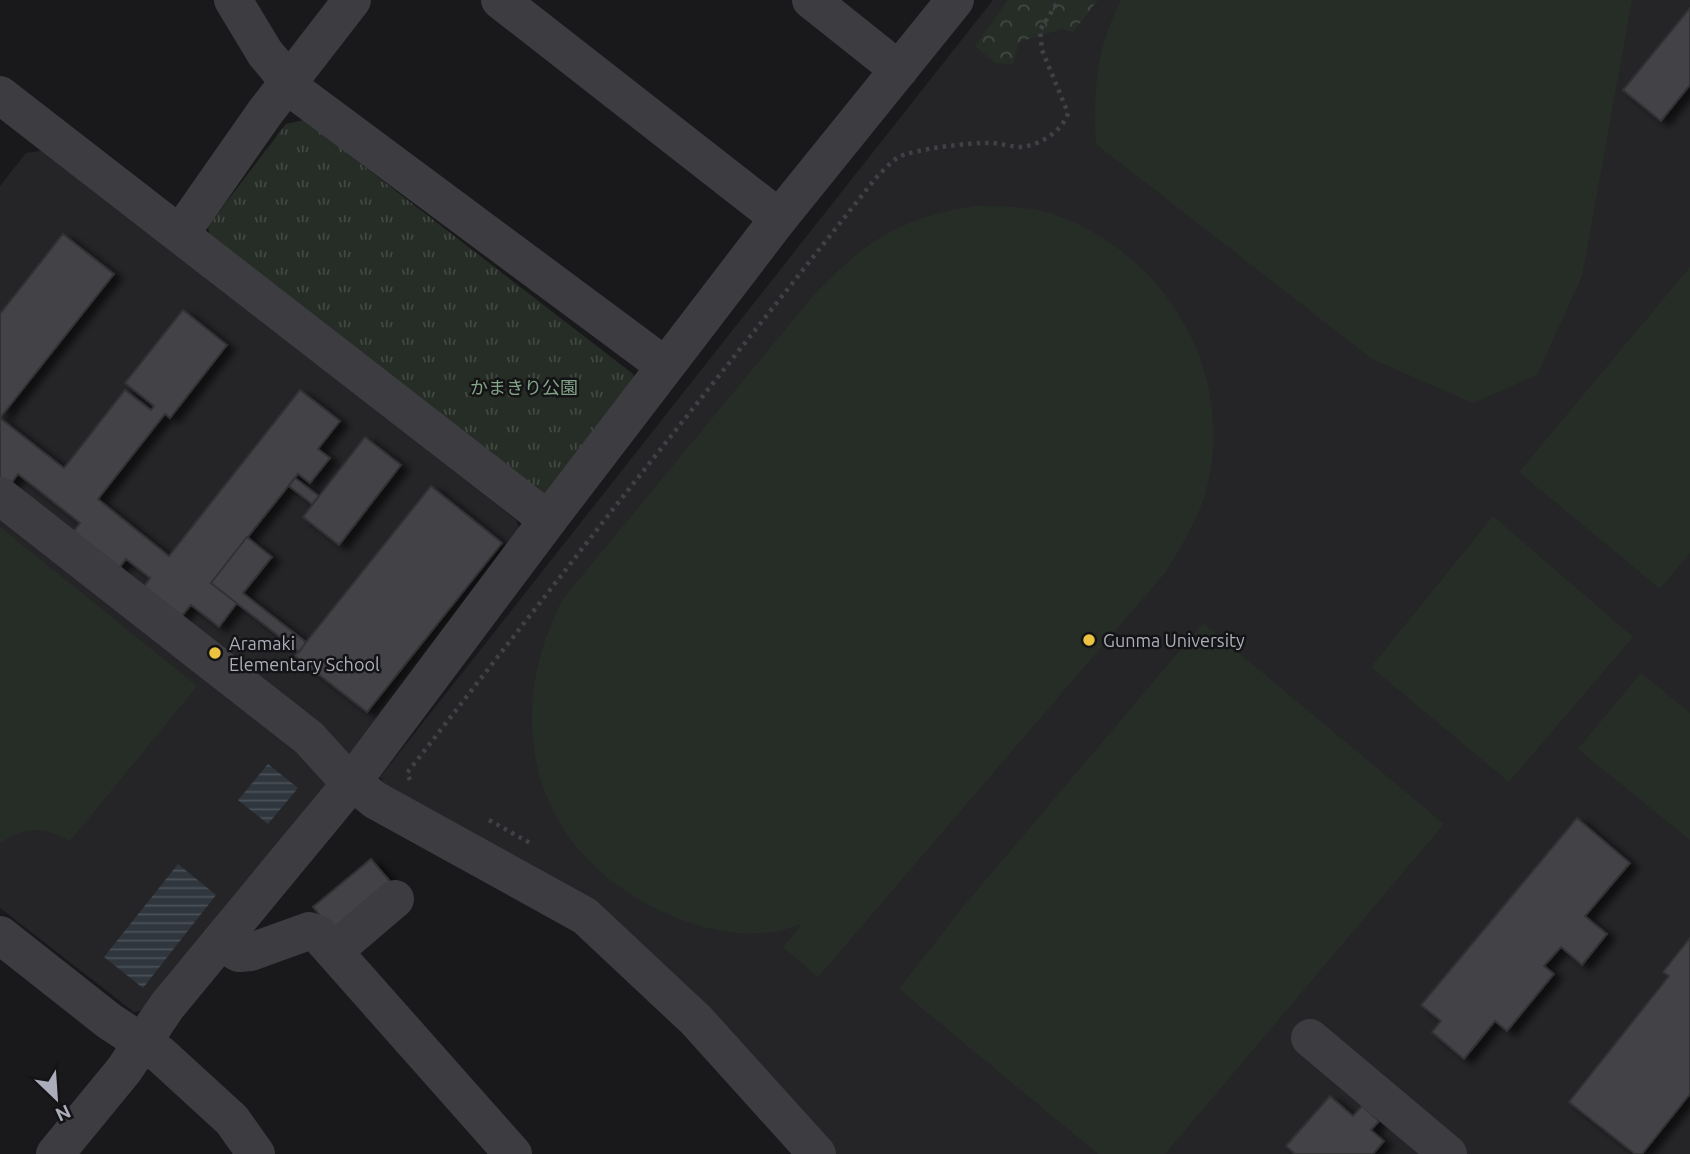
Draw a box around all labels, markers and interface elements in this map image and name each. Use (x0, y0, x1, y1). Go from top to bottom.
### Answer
park label: かまきり公園 (470, 377, 578, 397)
place label: Gunma University (1103, 630, 1245, 650)
marker: Gunma University (1081, 632, 1097, 648)
place label: Aramaki Elementary School (229, 633, 380, 674)
marker: Aramaki Elementary School (207, 645, 223, 661)
north arrow (21, 1063, 91, 1133)
text: N (52, 1100, 74, 1126)

